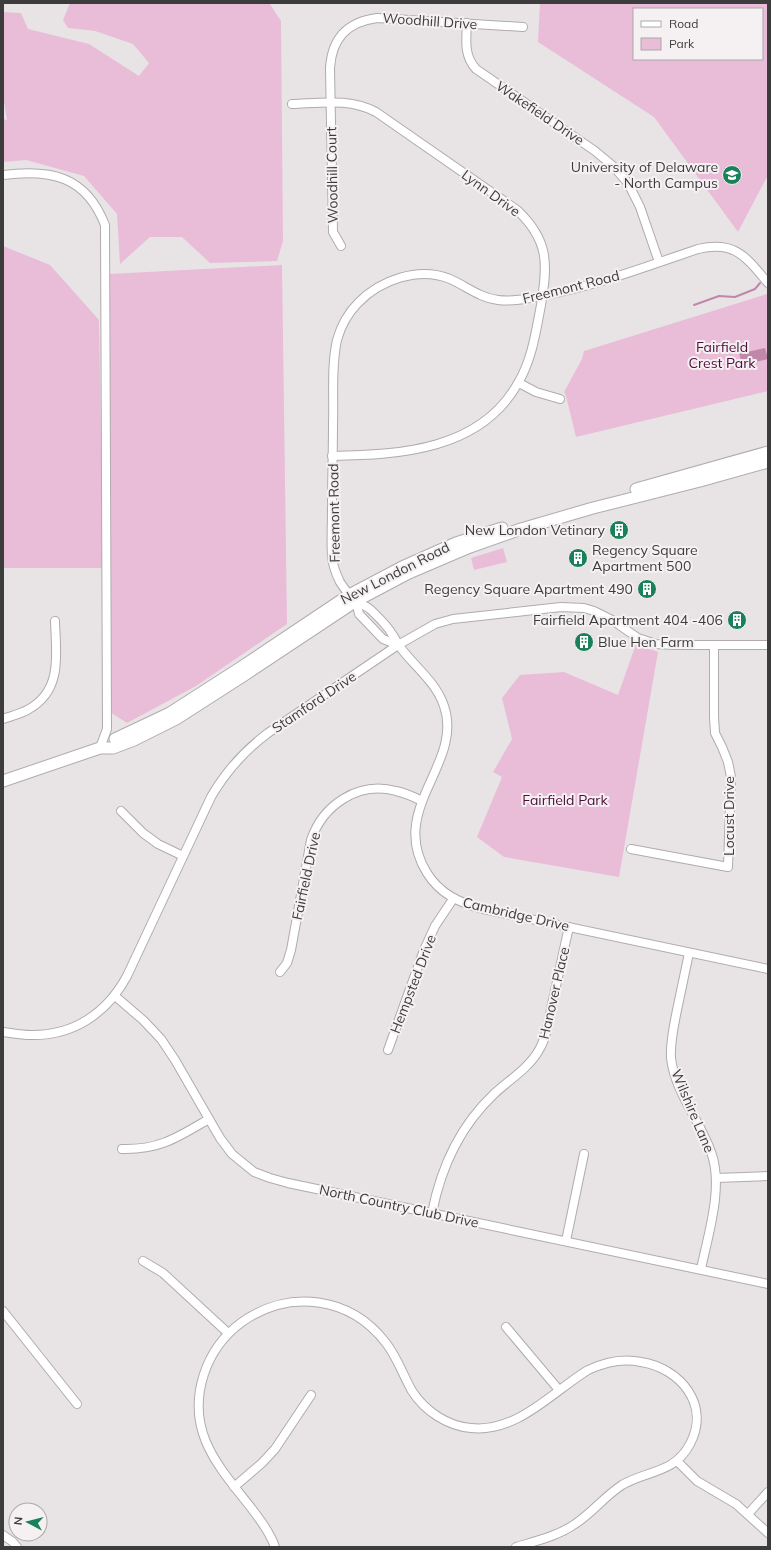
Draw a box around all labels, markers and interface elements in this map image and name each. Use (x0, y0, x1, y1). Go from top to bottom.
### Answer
legend (633, 8, 763, 60)
street label: Woodhill Drive (382, 9, 478, 33)
text: Road (669, 16, 698, 31)
text: Park (669, 36, 695, 51)
street label: Wakefield Drive (492, 77, 588, 149)
street label: Woodhill Court (322, 127, 342, 223)
place label: University of Delaware - North Campus (571, 158, 718, 192)
school or university icon: University of Delaware - North Campus (721, 164, 743, 186)
street label: Lynn Drive (458, 166, 524, 220)
street label: Freemont Road (521, 266, 621, 308)
park label: Fairfield Crest Park (688, 338, 756, 372)
street label: Freemont Road (324, 463, 344, 563)
building icon: New London Vetinary (608, 519, 630, 541)
place label: New London Vetinary (465, 521, 606, 539)
street label: New London Road (337, 538, 453, 608)
place label: Regency Square Apartment 500 (592, 541, 698, 575)
building icon: Regency Square Apartment 500 (567, 547, 589, 569)
building icon: Regency Square Apartment 490 (636, 578, 658, 600)
place label: Regency Square Apartment 490 (424, 580, 633, 598)
building icon: Fairfield Apartment 404 -406 (726, 609, 748, 631)
place label: Fairfield Apartment 404 -406 (533, 611, 723, 629)
building icon: Blue Hen Farm (573, 631, 595, 653)
place label: Blue Hen Farm (598, 633, 694, 651)
street label: Stamford Drive (268, 667, 360, 737)
street label: Locust Drive (720, 776, 738, 856)
park label: Fairfield Park (522, 791, 608, 809)
street label: Fairfield Drive (288, 830, 324, 922)
street label: Cambridge Drive (461, 893, 571, 935)
street label: Hempsted Drive (386, 932, 440, 1036)
street label: Hanover Place (535, 945, 573, 1041)
street label: Wilshire Lane (667, 1067, 719, 1155)
street label: North Country Club Drive (318, 1180, 480, 1232)
north arrow (8, 1502, 48, 1542)
text: N (11, 1516, 26, 1526)

